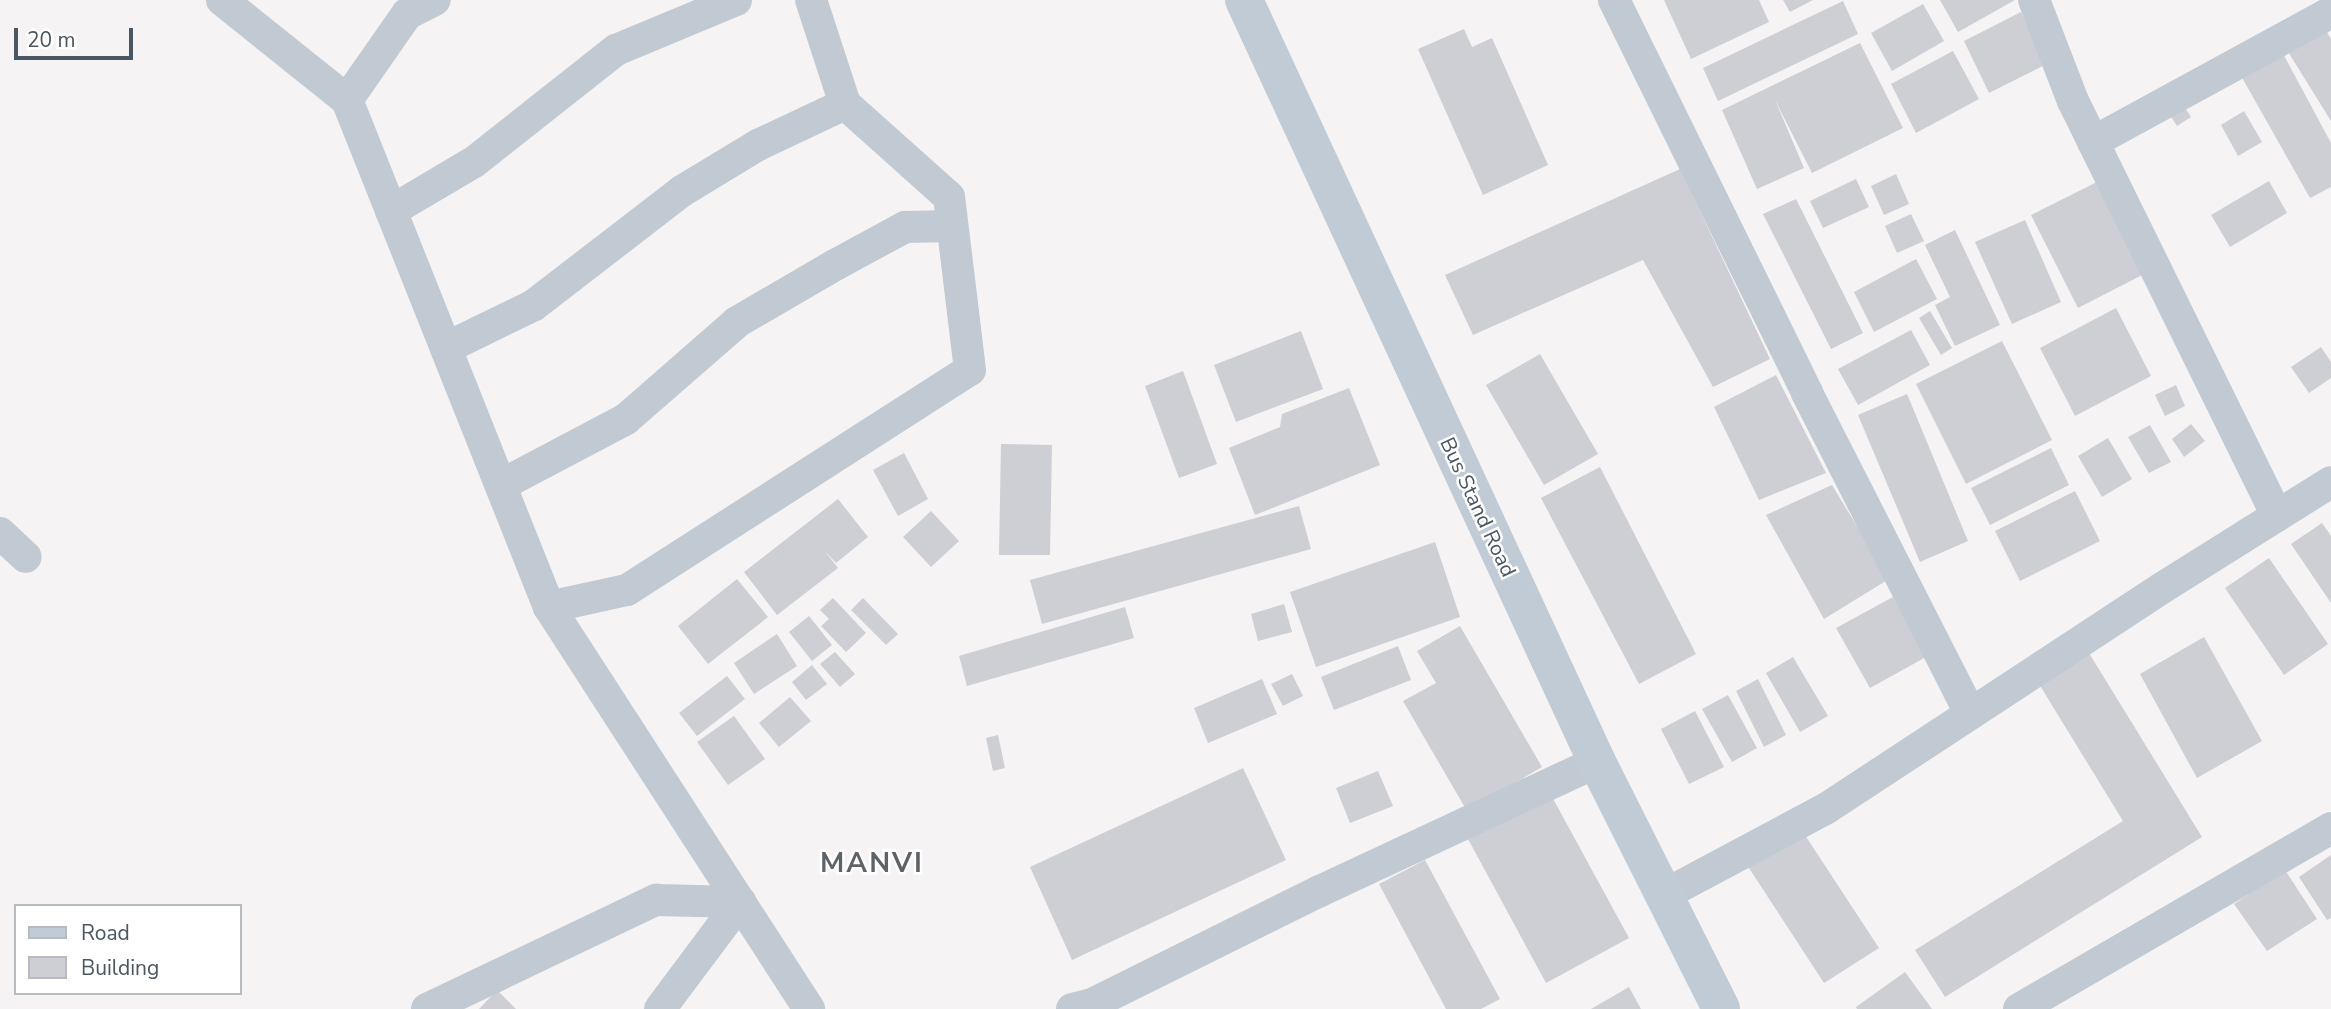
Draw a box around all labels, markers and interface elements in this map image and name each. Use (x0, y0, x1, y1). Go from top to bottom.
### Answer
scale bar (18, 14, 136, 58)
text: 20 m (27, 26, 76, 54)
street label: Bus Stand Road (1435, 433, 1521, 581)
district label: MANVI (821, 846, 923, 880)
legend (14, 904, 242, 995)
text: Road (81, 919, 130, 947)
text: Building (81, 954, 159, 982)

